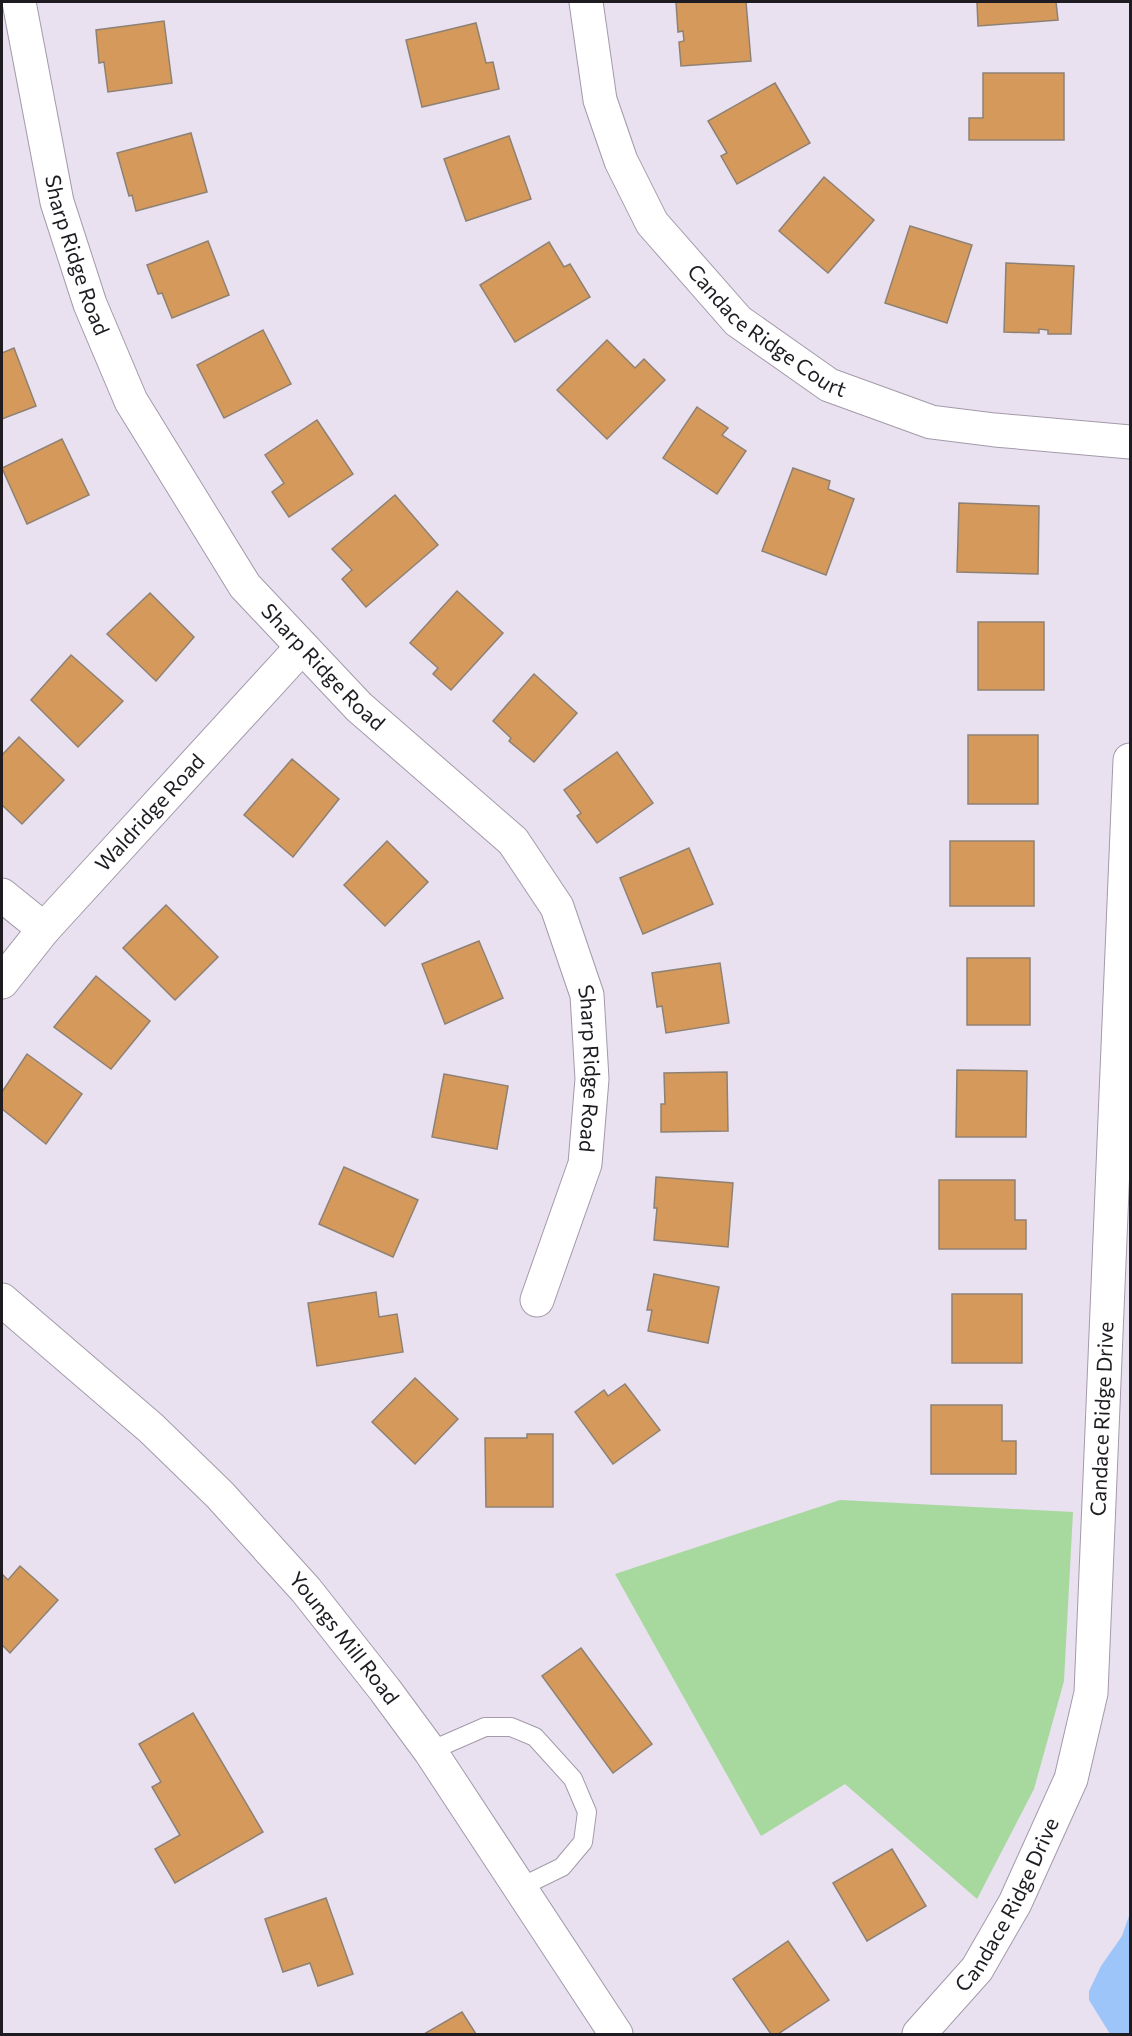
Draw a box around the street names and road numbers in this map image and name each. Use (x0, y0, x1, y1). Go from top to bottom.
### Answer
street label: Sharp Ridge Road (41, 173, 116, 339)
street label: Candace Ridge Court (683, 258, 850, 401)
street label: Sharp Ridge Road (257, 598, 391, 735)
street label: Waldridge Road (89, 748, 209, 876)
street label: Sharp Ridge Road (573, 981, 606, 1153)
street label: Candace Ridge Drive (1084, 1321, 1118, 1517)
street label: Youngs Mill Road (284, 1566, 405, 1709)
street label: Candace Ridge Drive (949, 1813, 1063, 1996)

